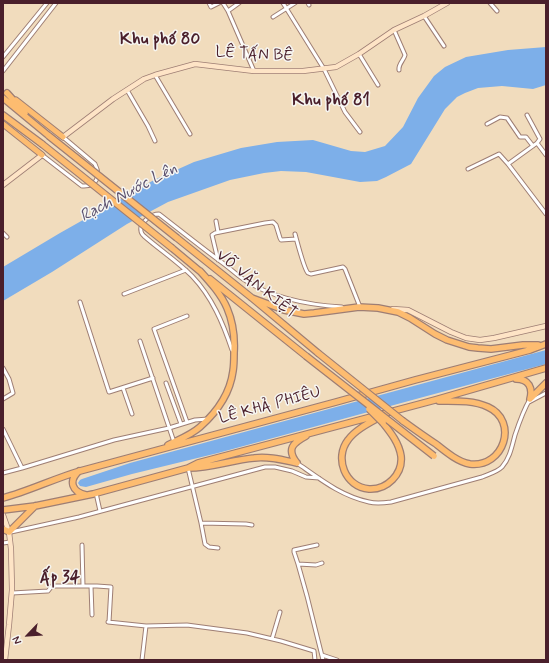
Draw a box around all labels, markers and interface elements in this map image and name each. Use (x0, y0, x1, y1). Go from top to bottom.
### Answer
district label: Khu phố 80 (120, 30, 200, 50)
street label: LÊ TẤN BÊ (215, 43, 293, 67)
district label: Khu phố 81 (292, 91, 370, 111)
water label: Rạch Nước Lên (77, 159, 181, 227)
street label: VÕ VĂN KIỆT (212, 246, 300, 324)
street label: LÊ KHẢ PHIÊU (217, 383, 323, 429)
district label: Ấp 34 (40, 568, 80, 588)
north arrow (8, 615, 48, 655)
text: N (9, 634, 25, 646)

